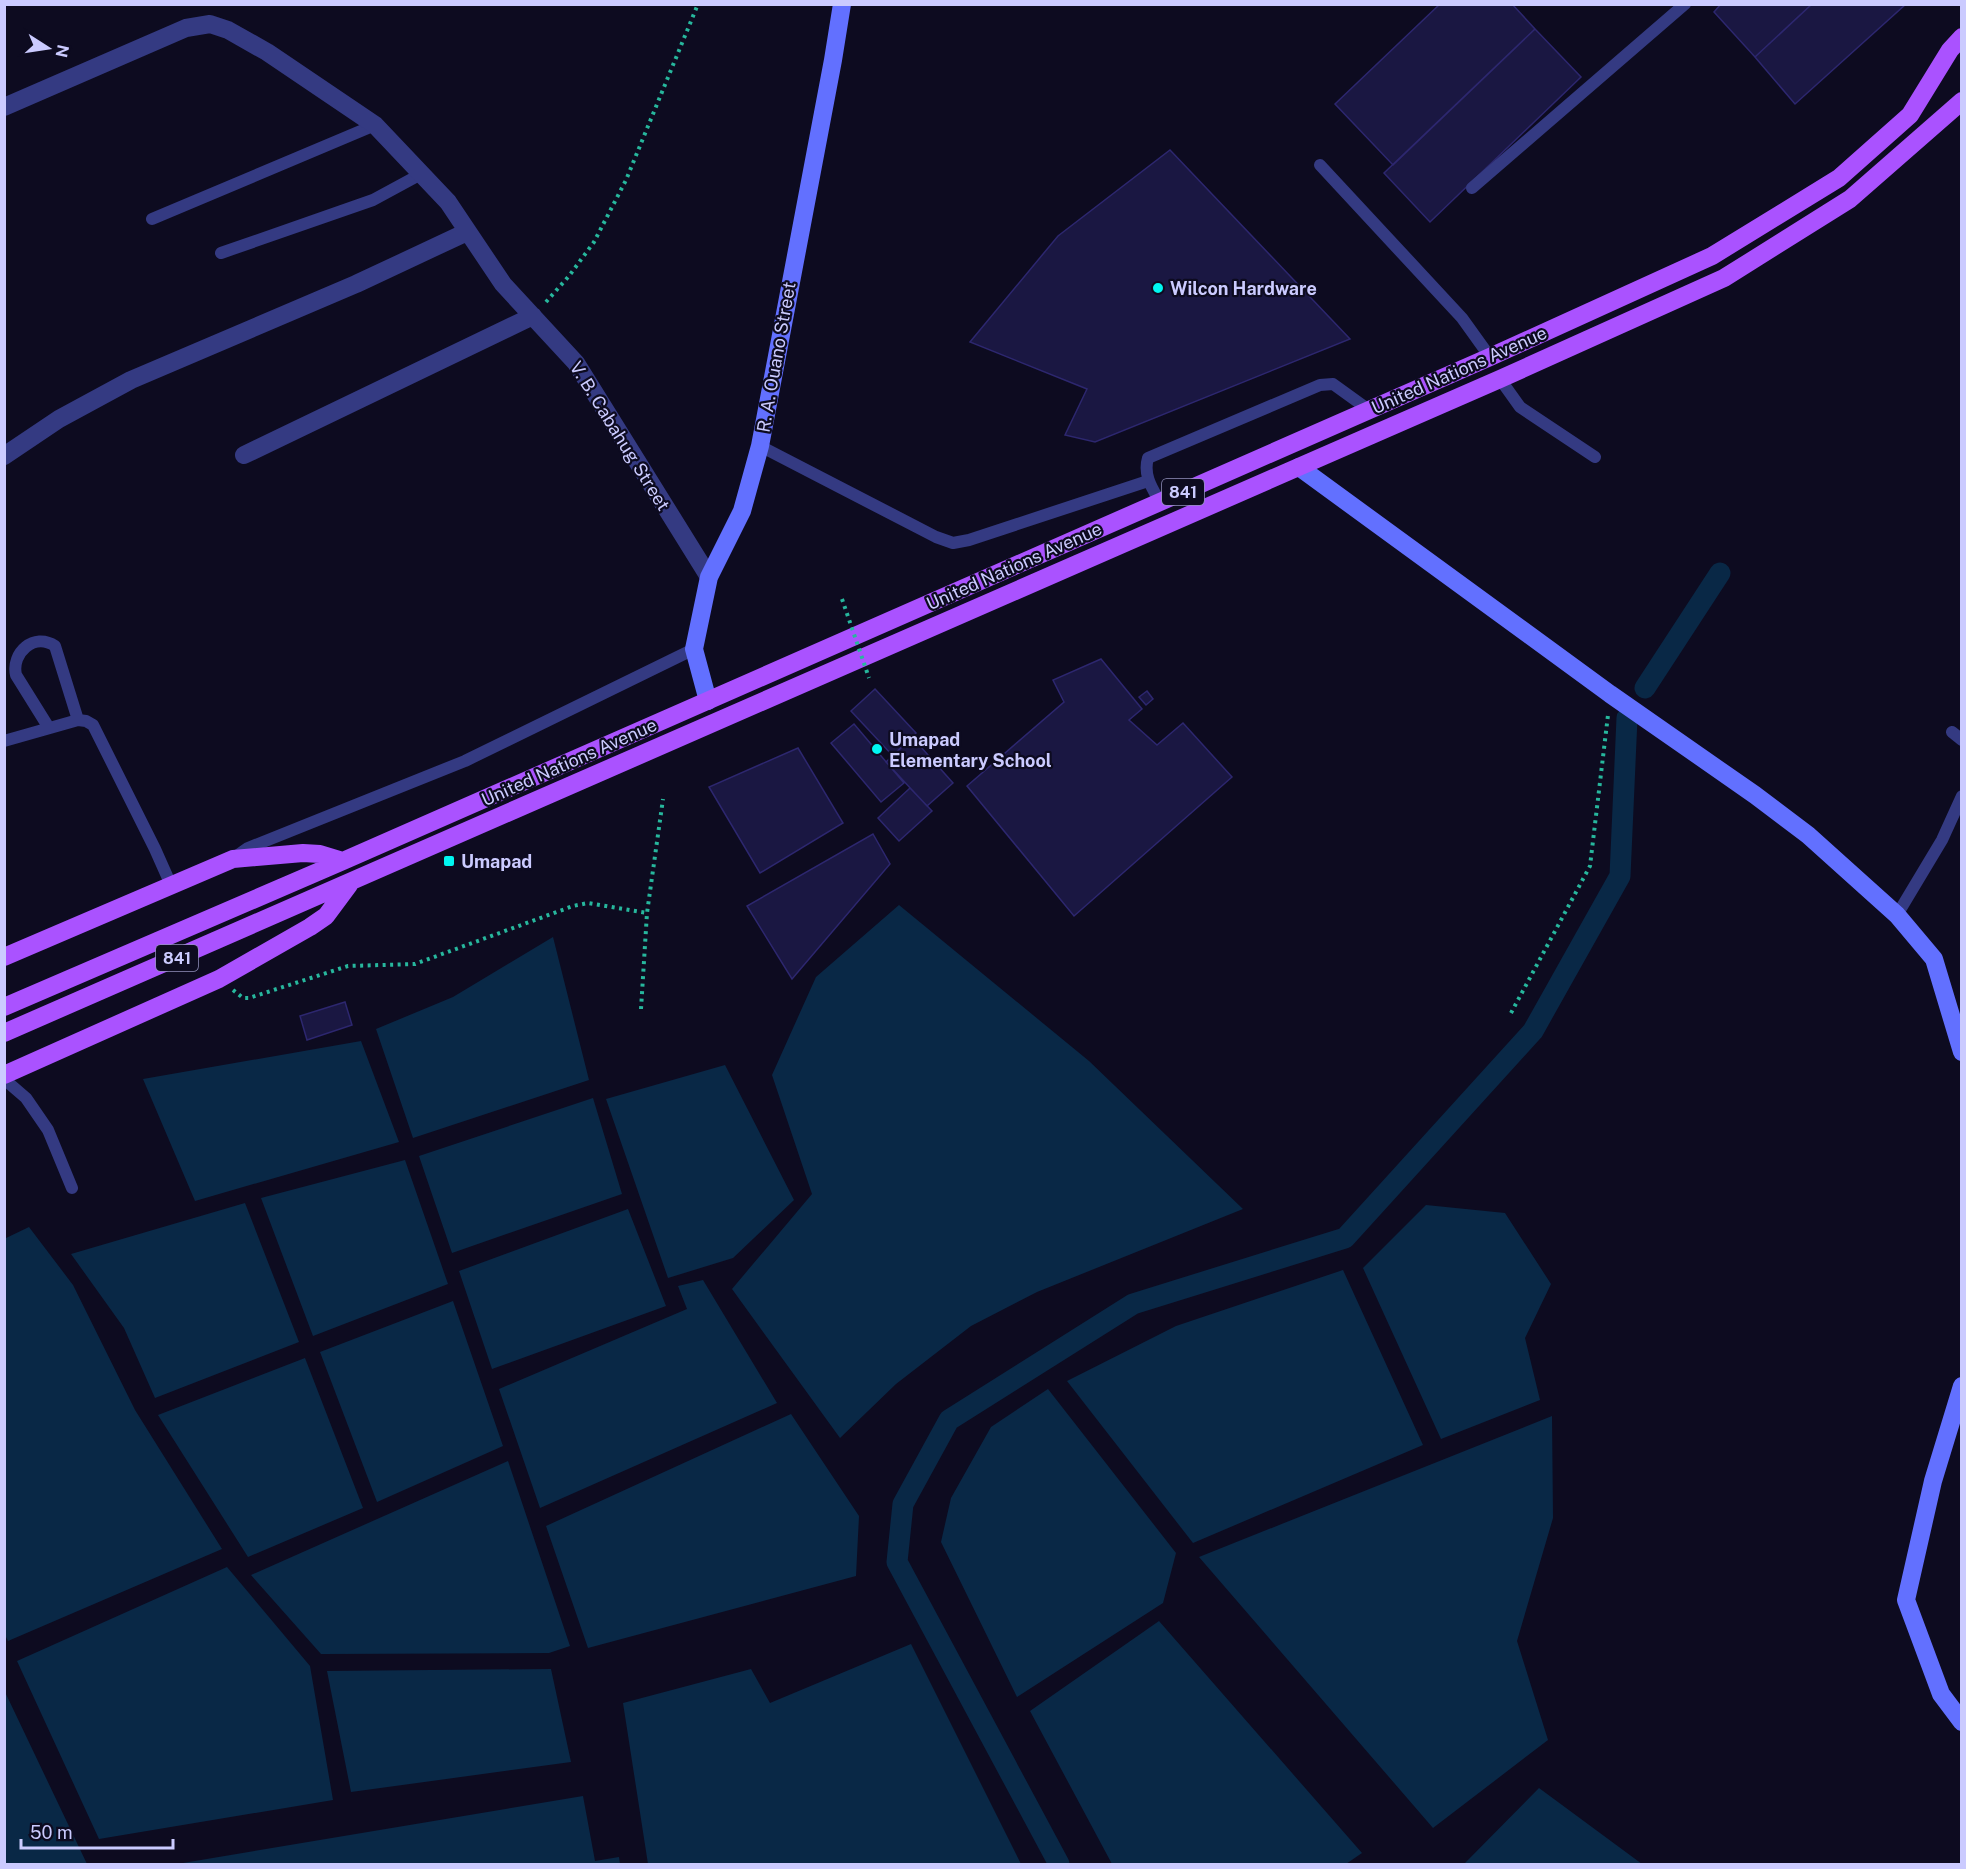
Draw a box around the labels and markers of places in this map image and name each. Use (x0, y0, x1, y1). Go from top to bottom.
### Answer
place label: Wilcon Hardware (1170, 278, 1317, 299)
marker: Wilcon Hardware (1151, 281, 1165, 295)
place label: Umapad Elementary School (889, 729, 1052, 771)
marker: Umapad Elementary School (870, 742, 884, 756)
place label: Umapad (461, 851, 532, 872)
marker: Umapad (442, 854, 456, 868)

